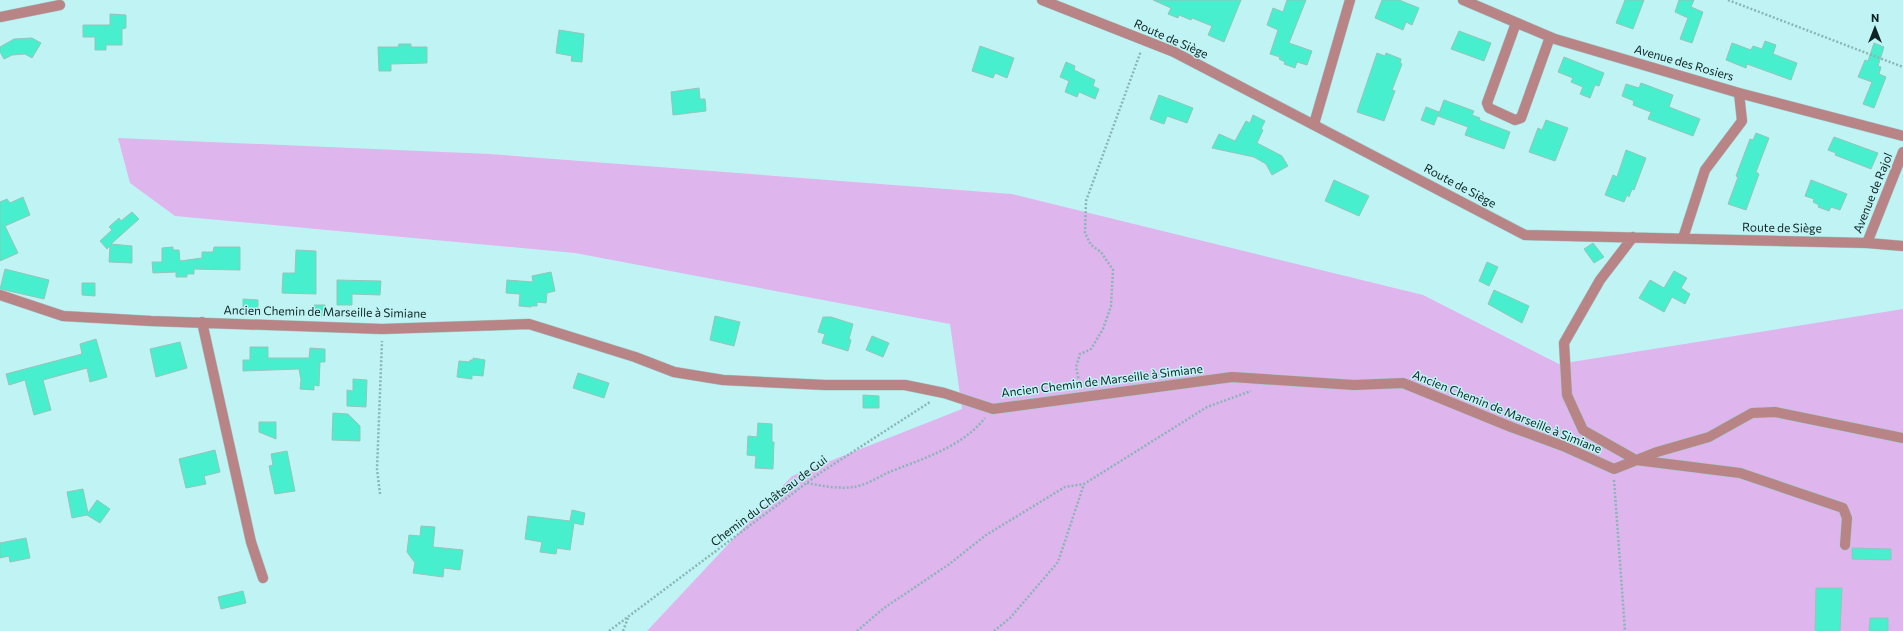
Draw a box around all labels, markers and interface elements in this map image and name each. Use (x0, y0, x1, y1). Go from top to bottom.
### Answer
north arrow (1855, 8, 1895, 48)
text: N (1871, 11, 1879, 24)
street label: Route de Siège (1132, 15, 1211, 61)
street label: Avenue des Rosiers (1633, 41, 1736, 83)
street label: Avenue de Rajol (1850, 150, 1895, 235)
street label: Route de Siège (1422, 160, 1499, 210)
street label: Route de Siège (1742, 219, 1822, 235)
street label: Ancien Chemin de Marseille à Simiane (223, 302, 427, 320)
street label: Ancien Chemin de Marseille à Simiane (1000, 361, 1203, 399)
street label: Ancien Chemin de Marseille à Simiane (1411, 367, 1604, 456)
street label: Chemin du Château de Gui (707, 452, 829, 549)

